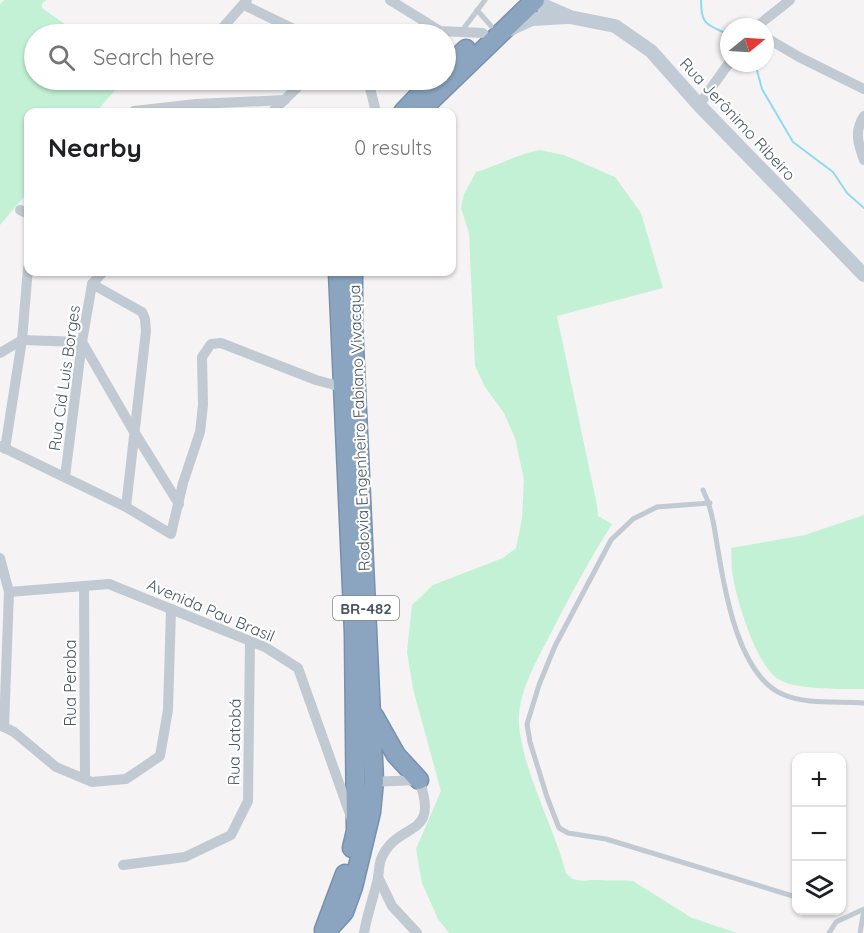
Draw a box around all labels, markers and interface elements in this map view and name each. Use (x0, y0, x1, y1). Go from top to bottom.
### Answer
north arrow (720, 18, 774, 72)
search box (24, 24, 456, 90)
icon: search (45, 41, 78, 74)
text: Search here (93, 43, 214, 71)
street label: Rua Jerônimo Ribeiro (676, 53, 800, 185)
text: Nearby (48, 131, 142, 164)
text: 0 results (354, 135, 432, 160)
street label: Rodovia Engenheiro Fabiano Vivacqua (344, 284, 374, 572)
street label: Rua Cid Luis Borges (44, 304, 84, 452)
street label: Avenida Pau Brasil (144, 574, 278, 646)
road number: BR-482 (333, 596, 399, 620)
street label: Rua Peroba (60, 639, 80, 727)
street label: Rua Jatobá (223, 698, 245, 786)
map controls (792, 753, 846, 915)
button: + (792, 753, 846, 807)
button: − (792, 807, 846, 861)
button: layers (792, 861, 846, 915)

